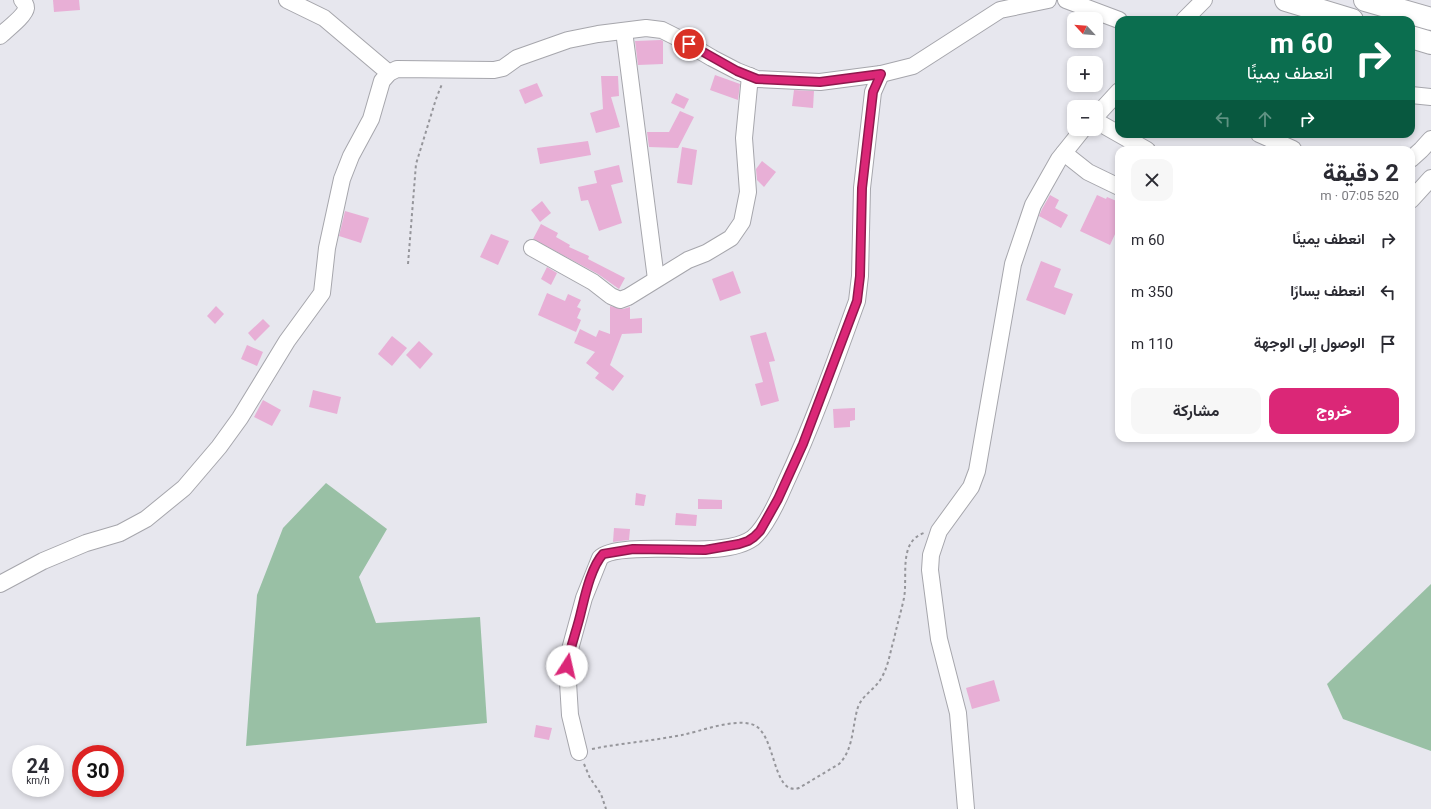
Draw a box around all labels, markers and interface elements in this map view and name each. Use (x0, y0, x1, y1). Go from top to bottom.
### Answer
north arrow (1067, 12, 1103, 48)
map controls (1067, 12, 1103, 136)
pin (672, 27, 706, 61)
text: 60 m (1270, 27, 1333, 60)
icon: right (1347, 32, 1399, 84)
icon: arrive (678, 33, 700, 55)
button: + (1067, 56, 1103, 92)
text: انعطف يمينًا (1247, 62, 1333, 83)
button: − (1067, 100, 1103, 136)
icon: left (1212, 108, 1234, 130)
icon: ahead (1254, 108, 1276, 130)
icon: right (1296, 108, 1318, 130)
button: close (1131, 159, 1173, 201)
text: 2 دقيقة (1323, 159, 1399, 187)
text: 520 m · 07:05 (1320, 188, 1399, 203)
icon: right (1377, 229, 1399, 251)
text: انعطف يمينًا (1292, 230, 1365, 248)
text: 60 m (1131, 231, 1165, 249)
icon: left (1377, 281, 1399, 303)
text: انعطف يسارًا (1290, 282, 1365, 300)
text: 350 m (1131, 283, 1173, 301)
icon: arrive (1377, 333, 1399, 355)
text: الوصول إلى الوجهة (1254, 334, 1365, 352)
text: 110 m (1131, 335, 1173, 353)
button: مشاركة (1131, 388, 1261, 434)
button: خروج (1269, 388, 1399, 434)
position arrow (546, 645, 588, 687)
speed limit sign: 30 (72, 745, 124, 797)
text: 24 (27, 754, 49, 778)
text: km/h (26, 775, 50, 786)

